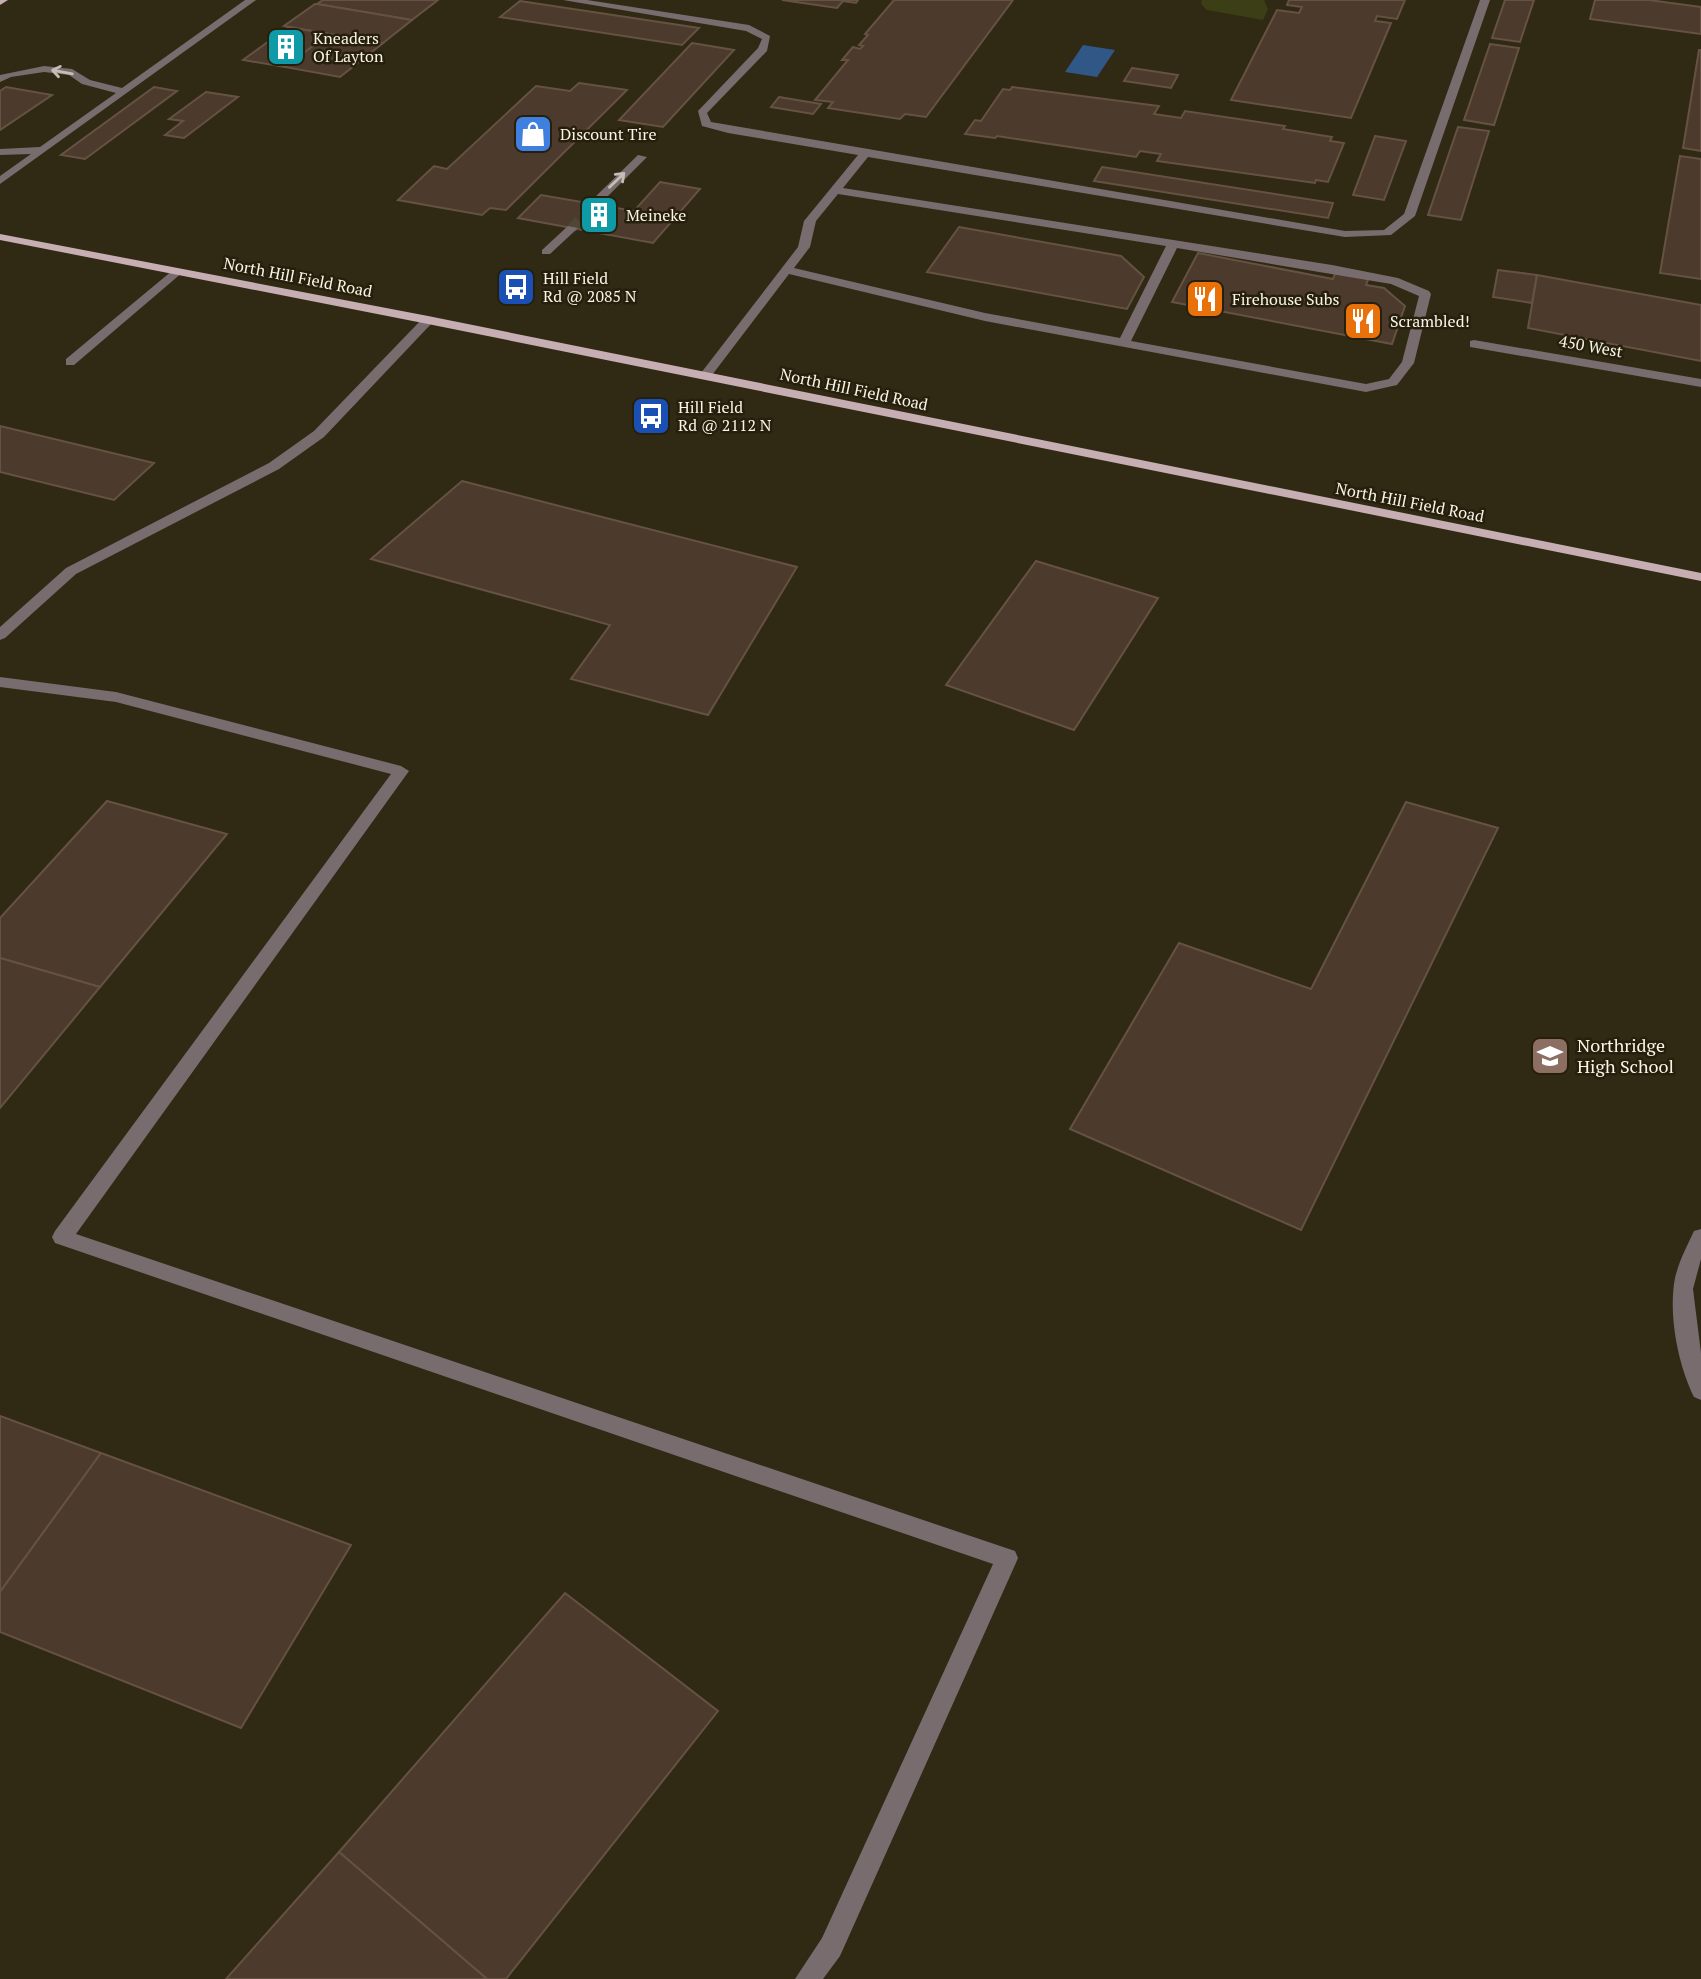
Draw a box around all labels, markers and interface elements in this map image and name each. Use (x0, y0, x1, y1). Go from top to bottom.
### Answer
building icon: Kneaders Of Layton (265, 26, 307, 68)
place label: Kneaders Of Layton (313, 27, 384, 67)
one-way arrow (51, 65, 74, 78)
shop icon: Discount Tire (512, 113, 554, 155)
place label: Discount Tire (560, 123, 657, 145)
one-way arrow (608, 172, 626, 188)
building icon: Meineke (578, 194, 620, 236)
place label: Meineke (626, 204, 686, 226)
street label: North Hill Field Road (222, 252, 374, 302)
bus stop icon: Hill Field Rd @ 2085 N (495, 266, 537, 308)
place label: Hill Field Rd @ 2085 N (543, 267, 637, 307)
restaurant icon: Firehouse Subs (1184, 278, 1226, 320)
place label: Firehouse Subs (1232, 288, 1339, 310)
restaurant icon: Scrambled! (1342, 300, 1384, 342)
place label: Scrambled! (1390, 310, 1470, 332)
street label: 450 West (1557, 330, 1625, 362)
street label: North Hill Field Road (778, 363, 930, 415)
bus stop icon: Hill Field Rd @ 2112 N (630, 395, 672, 437)
place label: Hill Field Rd @ 2112 N (678, 396, 772, 436)
street label: North Hill Field Road (1334, 477, 1486, 527)
place label: Northridge High School (1577, 1033, 1674, 1078)
school or university icon: Northridge High School (1529, 1035, 1571, 1077)

